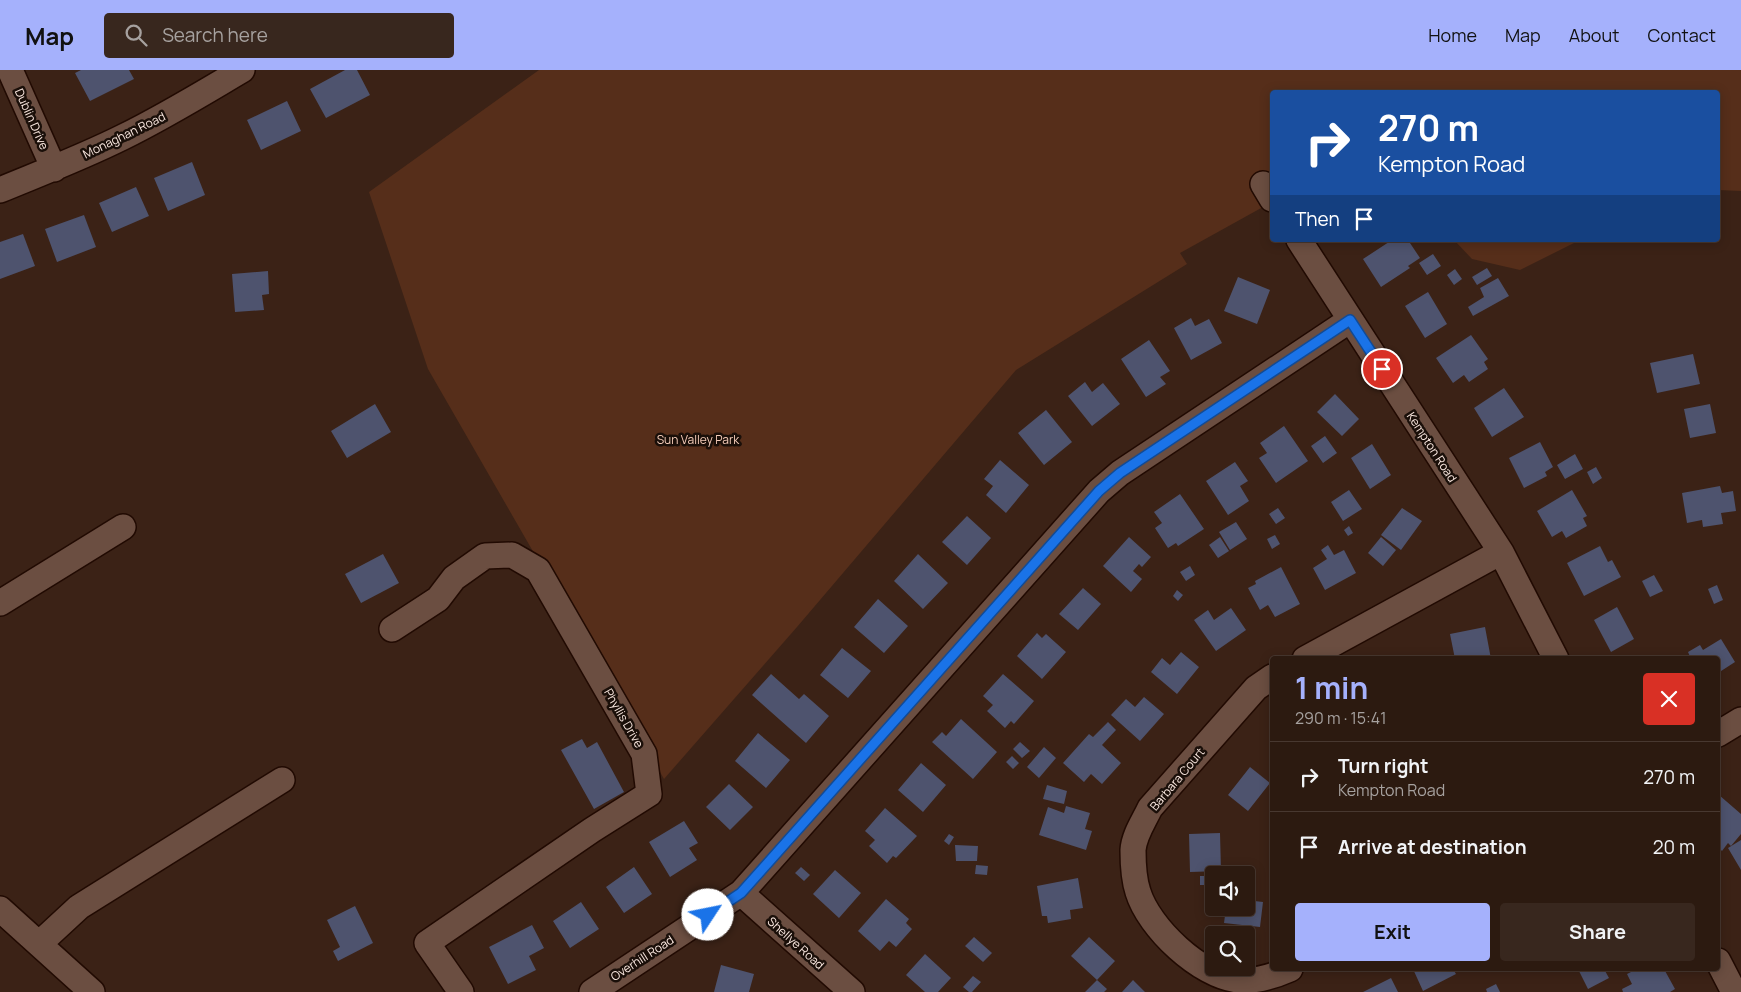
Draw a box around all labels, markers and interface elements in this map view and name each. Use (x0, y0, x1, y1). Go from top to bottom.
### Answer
search box (104, 13, 454, 58)
text: Map (25, 19, 74, 52)
icon: search (122, 21, 150, 49)
text: Search here (162, 22, 268, 48)
text: Home (1428, 23, 1477, 47)
text: Map (1505, 23, 1541, 47)
text: About (1569, 23, 1619, 47)
text: Contact (1647, 23, 1716, 47)
street label: Dublin Drive (11, 86, 53, 152)
text: 270 m (1378, 104, 1479, 152)
street label: Monaghan Road (80, 108, 168, 162)
icon: right (1295, 110, 1360, 175)
text: Kempton Road (1378, 149, 1525, 179)
icon: arrive (1350, 205, 1378, 233)
text: Then (1295, 206, 1340, 232)
pin (1361, 348, 1403, 390)
icon: arrive (1368, 355, 1396, 383)
street label: Kempton Road (1403, 409, 1461, 485)
park label: Sun Valley Park (657, 431, 740, 448)
text: 1 min (1295, 667, 1368, 708)
button: close (1643, 673, 1695, 725)
street label: Phyllis Drive (600, 685, 648, 751)
text: 290 m · 15:41 (1295, 707, 1387, 729)
street label: Barbara Court (1146, 744, 1208, 814)
text: Turn right (1338, 753, 1428, 779)
icon: right (1295, 763, 1323, 791)
text: 270 m (1643, 764, 1695, 790)
text: Kempton Road (1338, 779, 1445, 801)
icon: arrive (1295, 833, 1323, 861)
text: Arrive at destination (1338, 834, 1527, 860)
text: 20 m (1653, 834, 1695, 860)
map controls (1205, 866, 1255, 976)
button: sound (1205, 866, 1255, 916)
position arrow (681, 888, 733, 940)
button: Exit (1295, 903, 1490, 961)
button: Share (1500, 903, 1695, 961)
street label: Shellye Road (764, 913, 828, 973)
button: search (1205, 926, 1255, 976)
street label: Overhill Road (607, 931, 677, 985)

